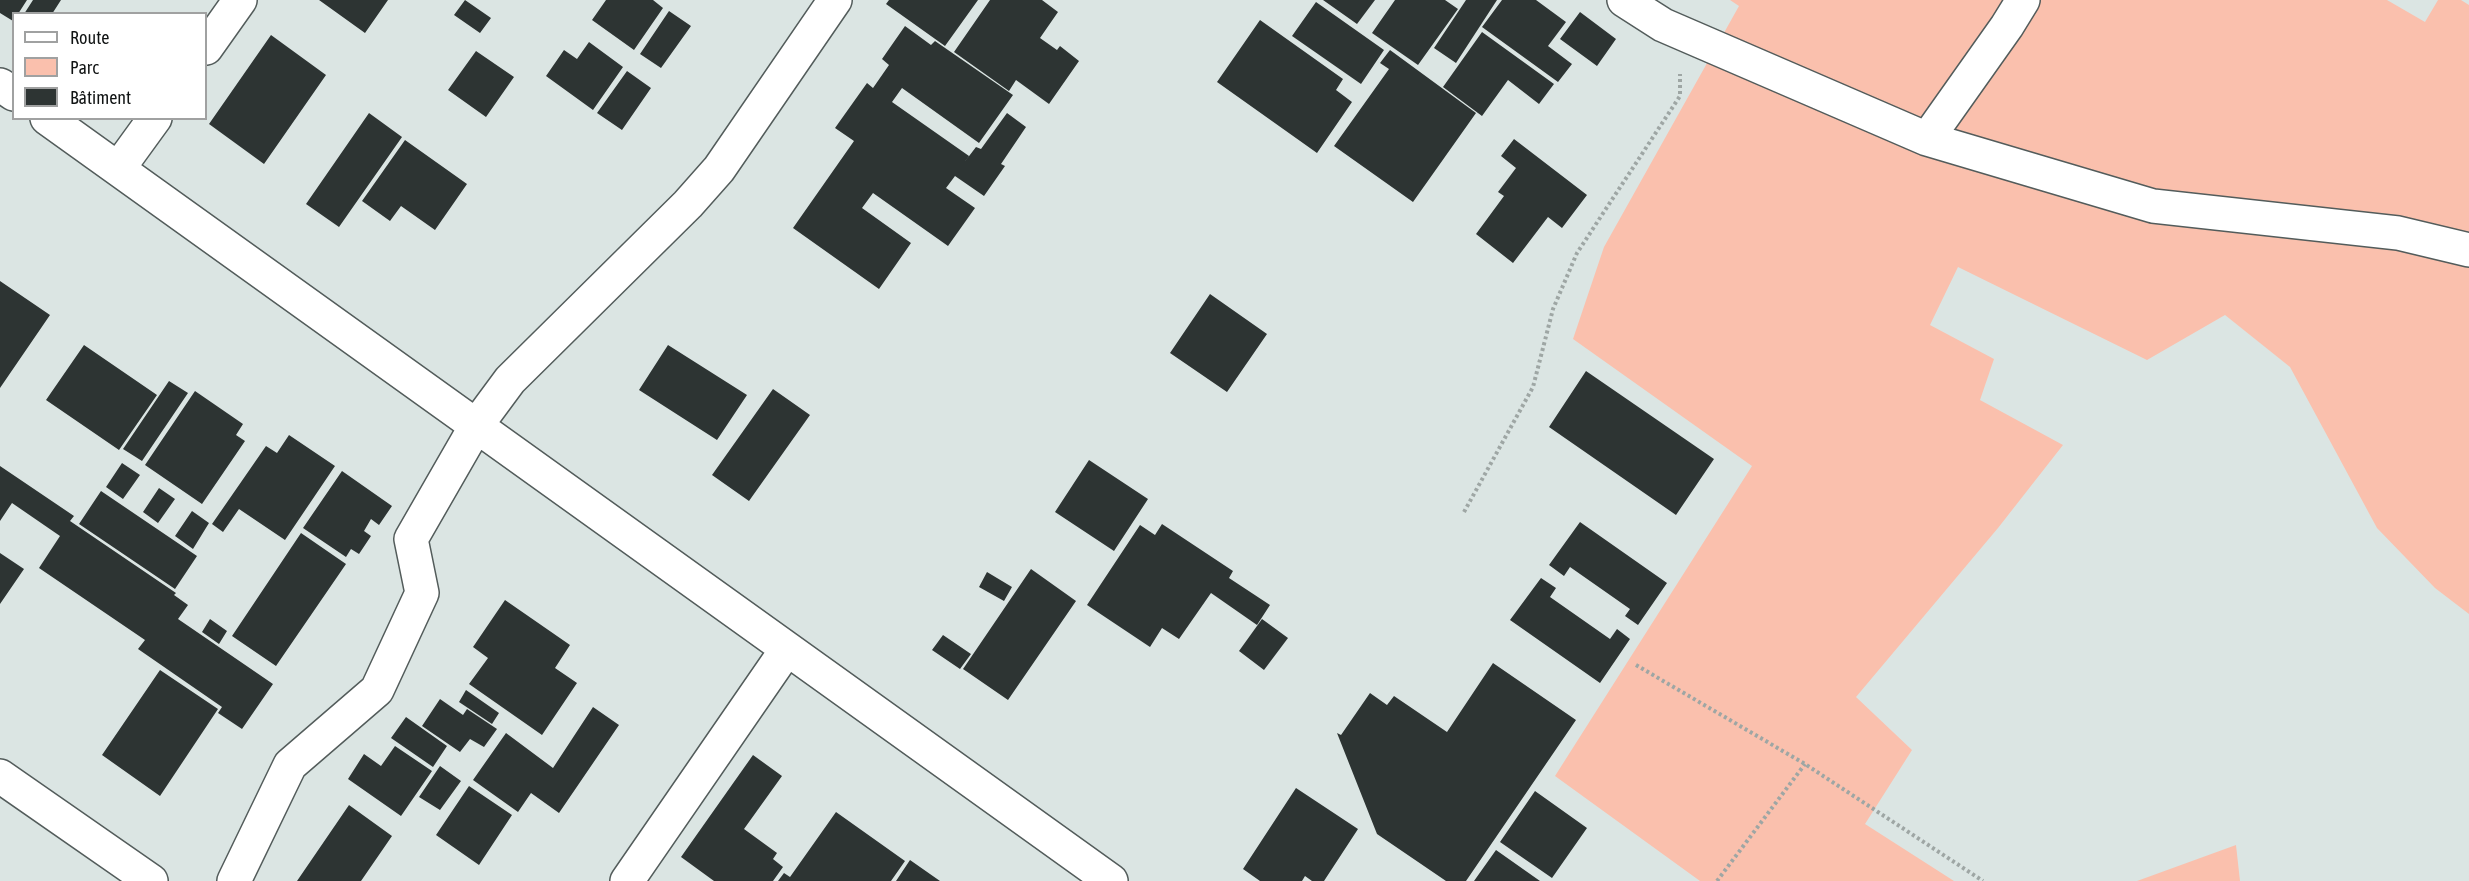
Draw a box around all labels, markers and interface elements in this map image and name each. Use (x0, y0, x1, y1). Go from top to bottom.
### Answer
legend (12, 12, 207, 120)
text: Route (70, 27, 109, 48)
text: Parc (70, 57, 99, 78)
text: Bâtiment (70, 87, 131, 108)

